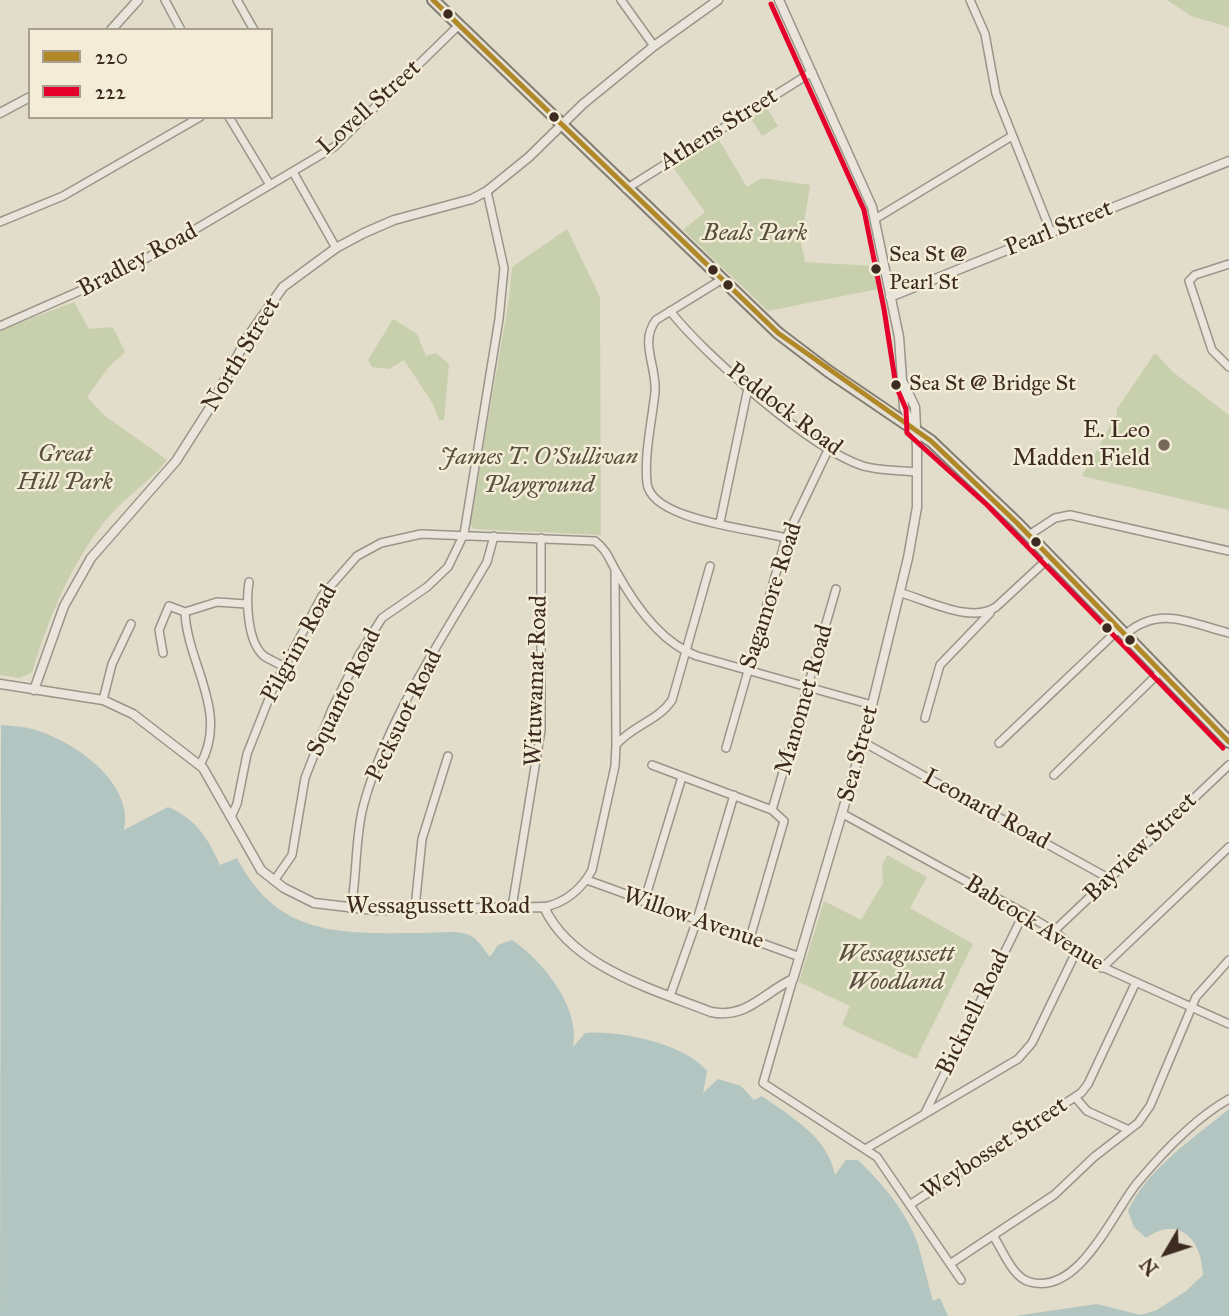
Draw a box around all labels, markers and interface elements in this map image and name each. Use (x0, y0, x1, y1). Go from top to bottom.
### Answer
unlabelled marker (441, 7, 455, 21)
legend (28, 28, 273, 119)
text: 220 (95, 44, 128, 70)
street label: Lovell Street (313, 54, 427, 162)
text: 222 (95, 79, 126, 105)
street label: Athens Street (654, 82, 784, 178)
unlabelled marker (547, 110, 561, 124)
street label: Pearl Street (1001, 194, 1117, 264)
street label: Bradley Road (74, 218, 202, 304)
park label: Beals Park (703, 220, 807, 248)
place label: Sea St @ Pearl St (889, 243, 967, 294)
marker: Sea St @ Pearl St (869, 262, 883, 276)
unlabelled marker (706, 263, 720, 277)
unlabelled marker (721, 278, 735, 292)
street label: North Street (197, 293, 287, 417)
street label: Peddock Road (721, 357, 847, 463)
place label: Sea St @ Bridge St (909, 372, 1076, 398)
marker: Sea St @ Bridge St (889, 378, 903, 392)
place label: E. Leo Madden Field (1012, 417, 1150, 473)
marker: E. Leo Madden Field (1156, 437, 1172, 453)
park label: Great Hill Park (17, 441, 113, 497)
park label: James T. O'Sullivan Playground (440, 444, 638, 500)
street label: Sagamore Road (735, 519, 809, 673)
unlabelled marker (1029, 535, 1043, 549)
street label: Pilgrim Road (256, 580, 344, 708)
street label: Wituwamat Road (520, 595, 554, 767)
unlabelled marker (1100, 621, 1114, 635)
street label: Manomet Road (770, 622, 840, 778)
street label: Squanto Road (302, 625, 388, 761)
unlabelled marker (1123, 633, 1137, 647)
street label: Pecksuot Road (361, 645, 449, 787)
street label: Sea Street (832, 703, 886, 805)
street label: Leonard Road (918, 763, 1054, 857)
street label: Bayview Street (1079, 787, 1203, 909)
street label: Babcock Avenue (959, 870, 1109, 978)
street label: Willow Avenue (619, 881, 767, 957)
street label: Wessagussett Road (346, 893, 530, 921)
park label: Wessagussett Woodland (838, 941, 954, 997)
street label: Bicknell Road (931, 946, 1017, 1080)
street label: Weybosset Street (917, 1091, 1073, 1207)
north arrow (1131, 1218, 1201, 1288)
text: N (1135, 1253, 1163, 1280)

